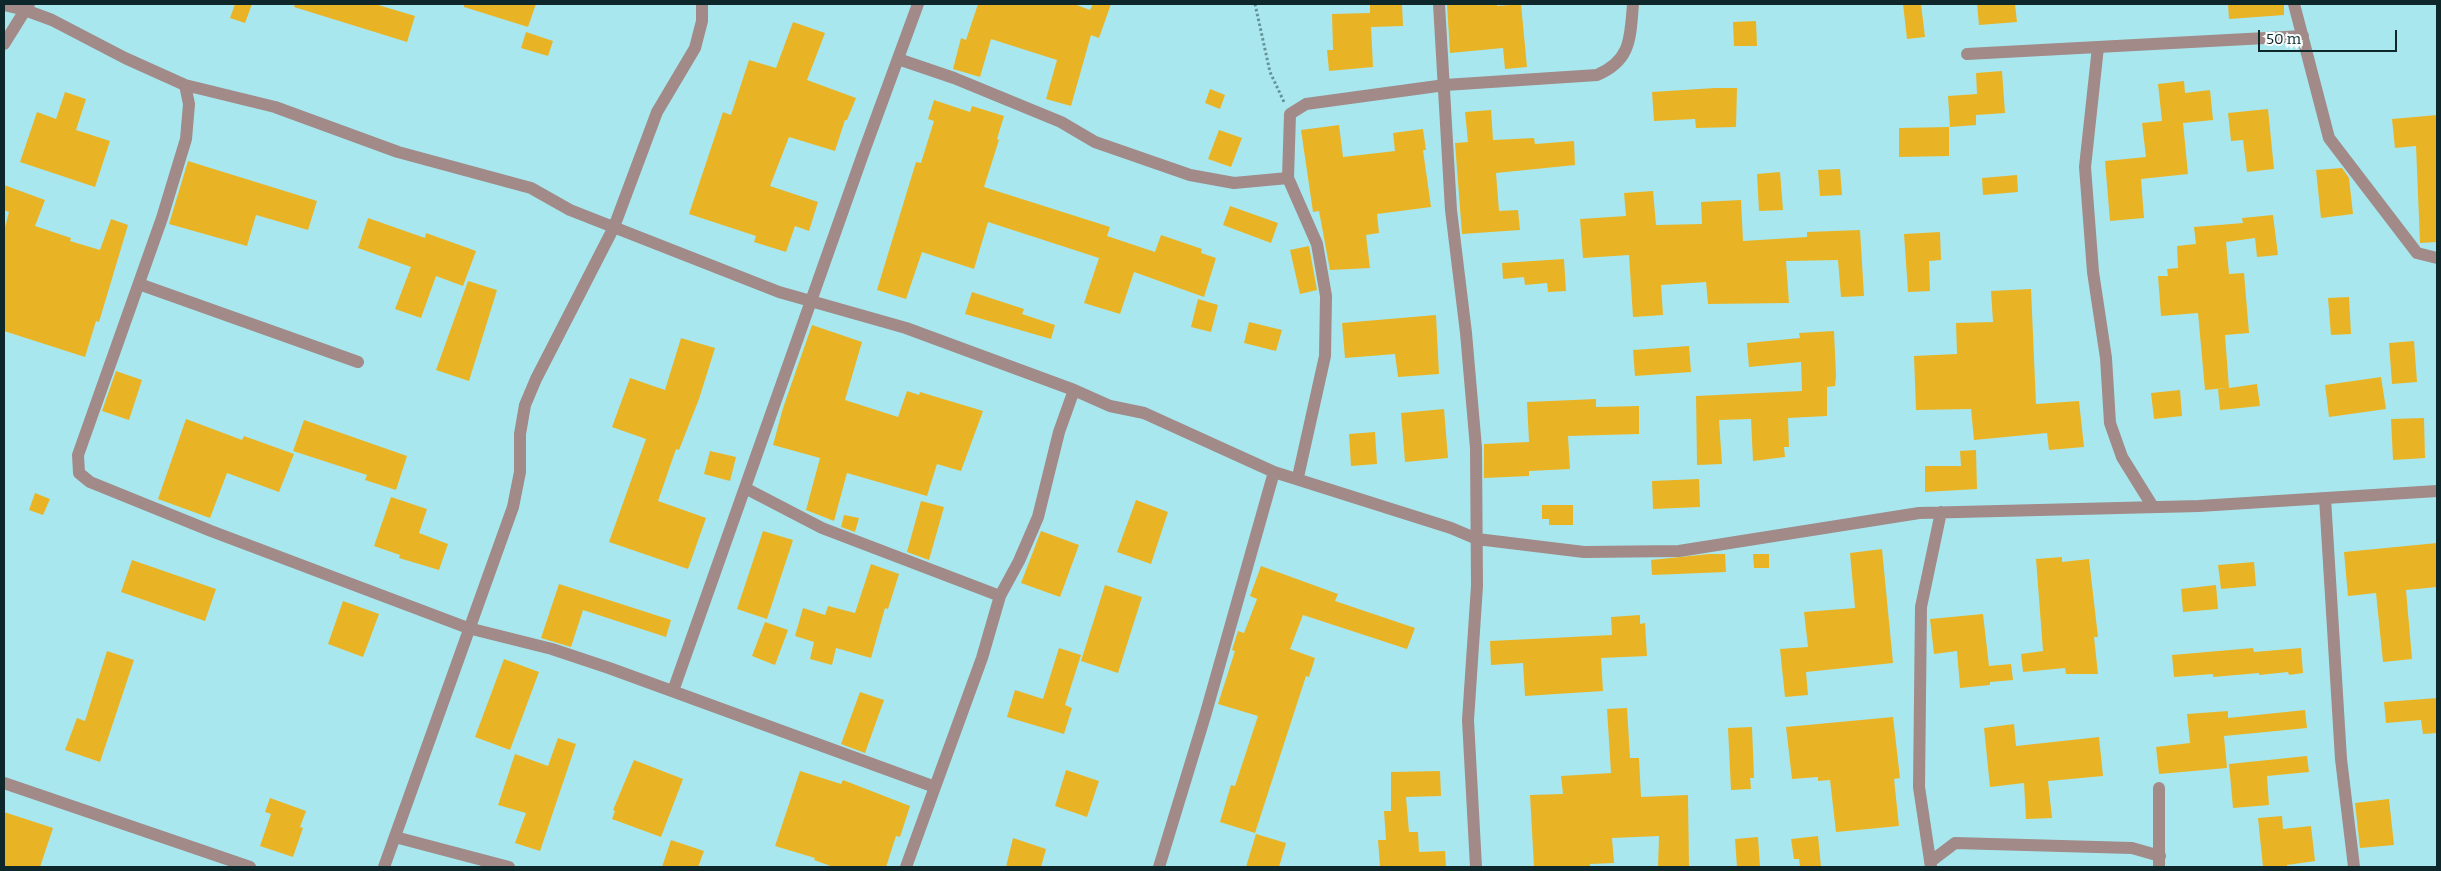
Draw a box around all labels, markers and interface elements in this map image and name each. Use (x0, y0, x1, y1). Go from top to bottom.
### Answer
scale bar (2261, 20, 2400, 52)
text: 50 m (2266, 30, 2301, 48)

